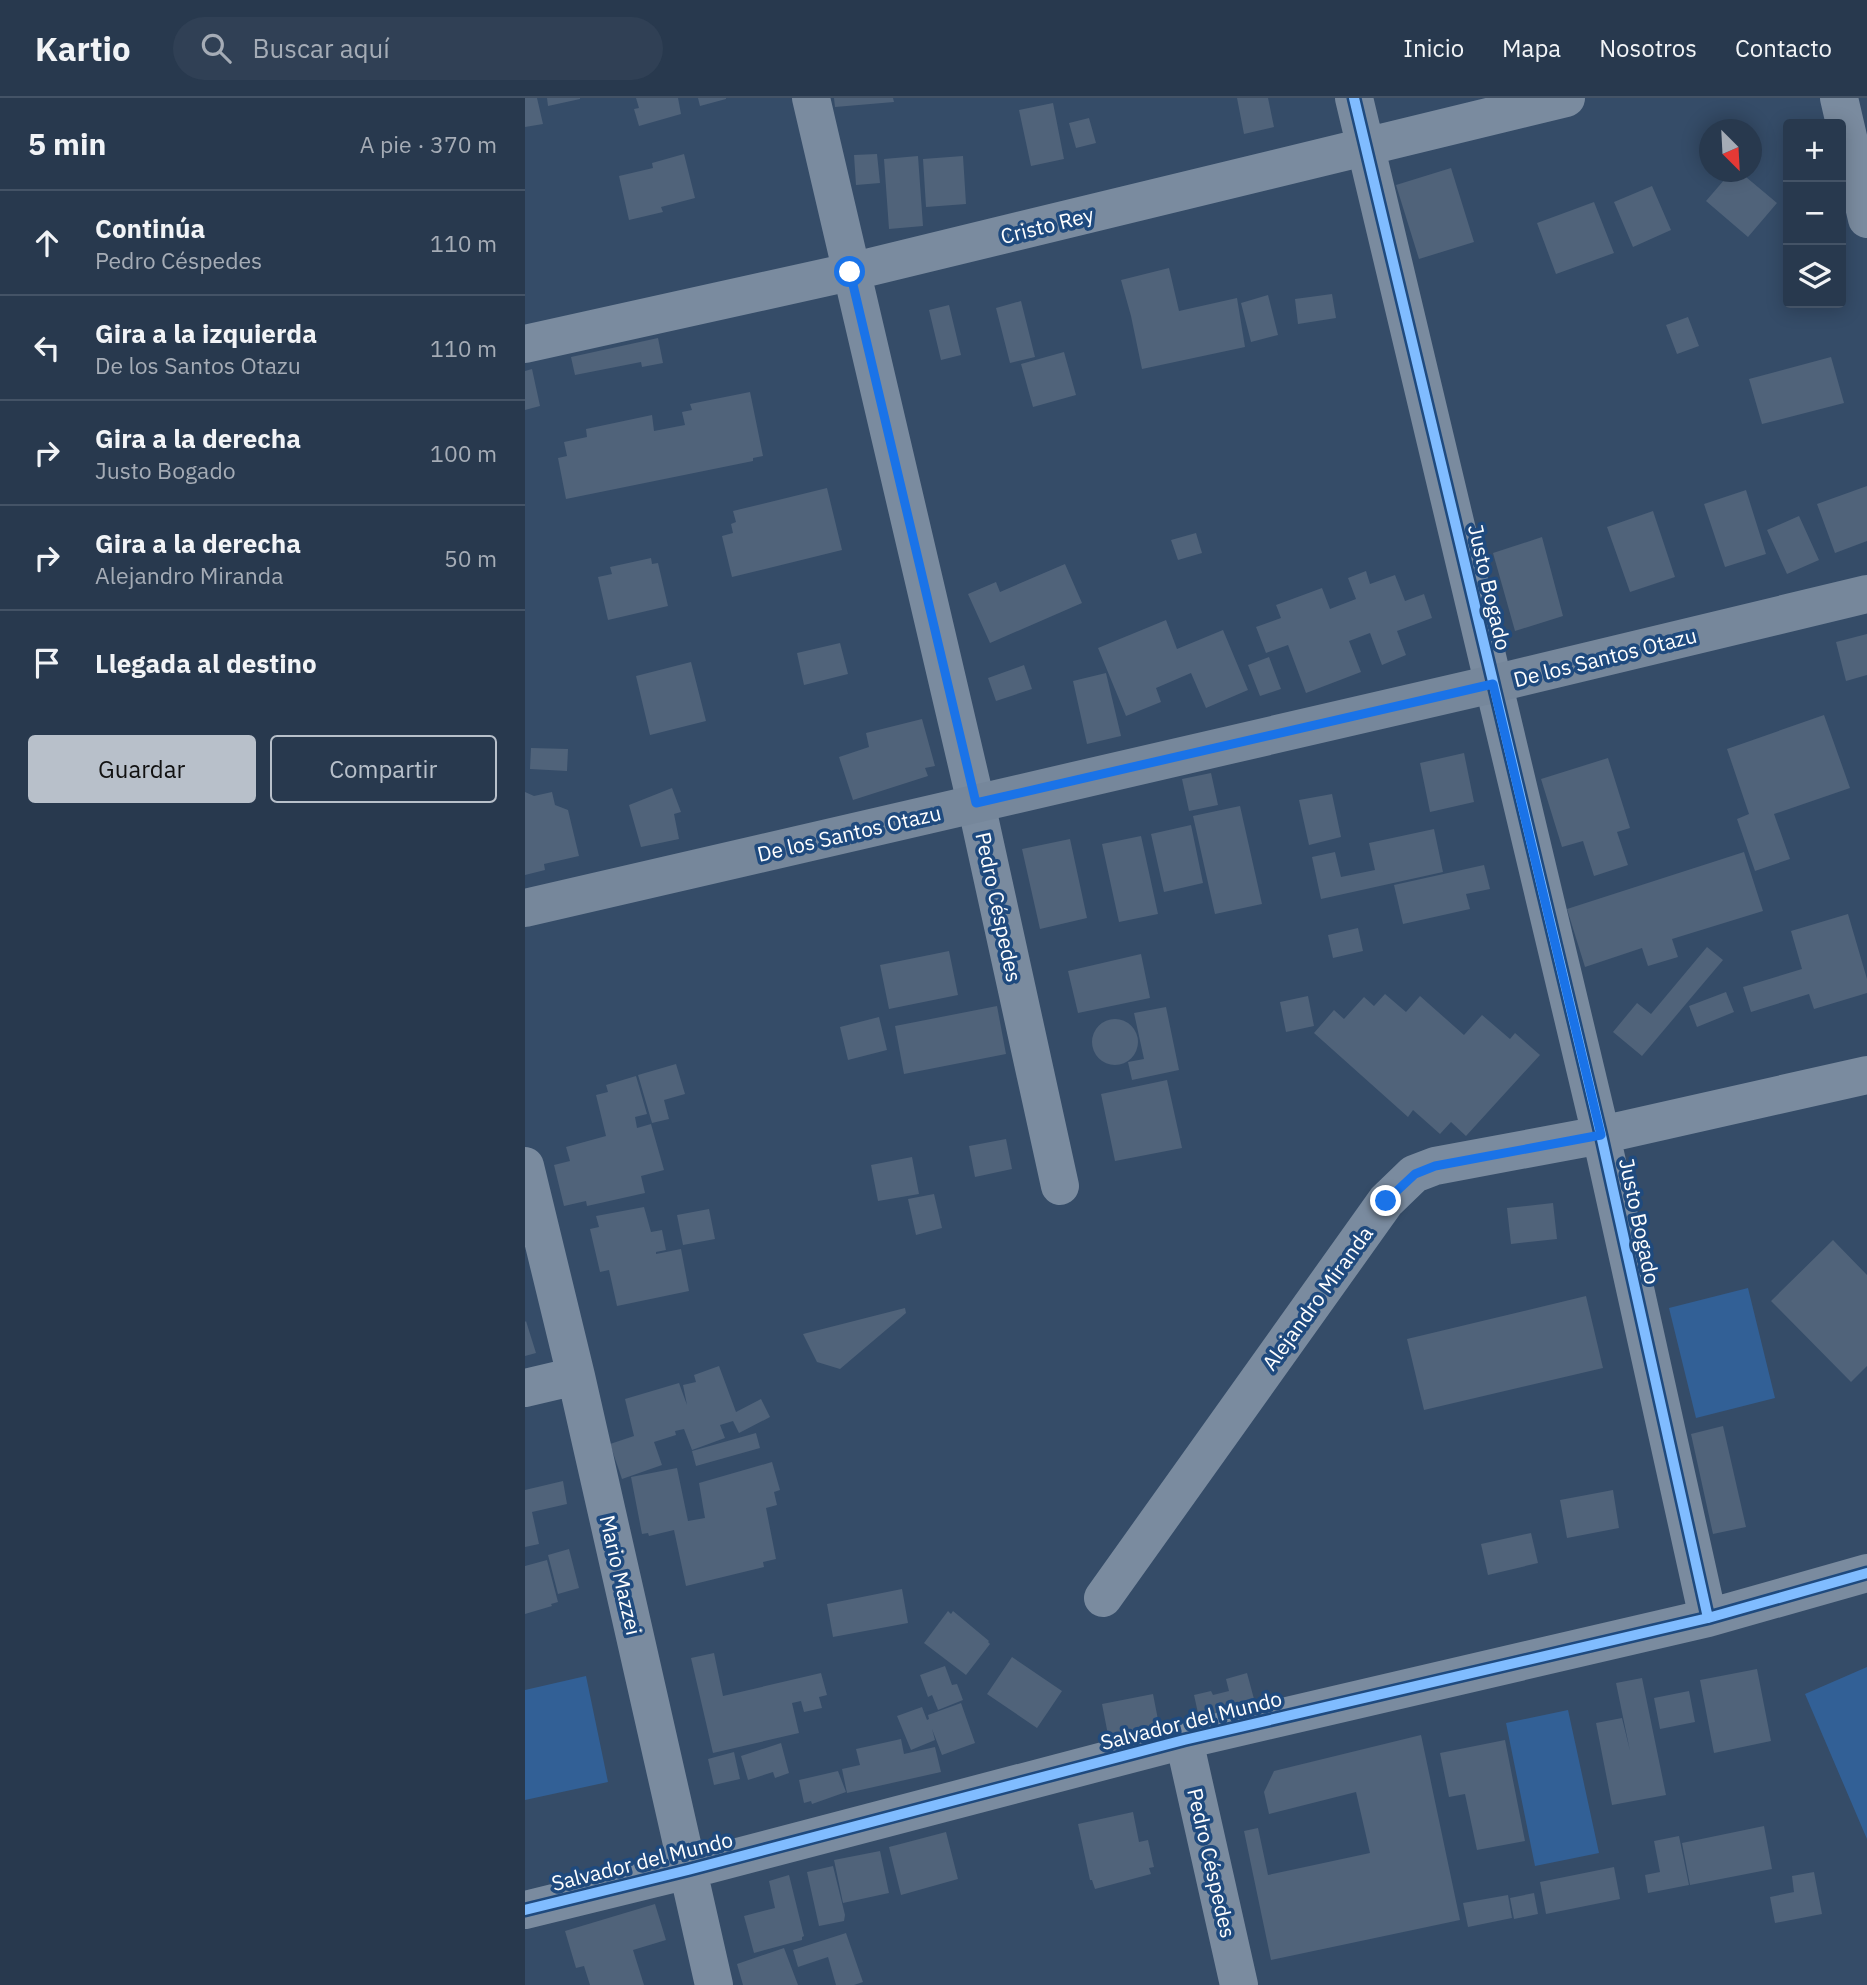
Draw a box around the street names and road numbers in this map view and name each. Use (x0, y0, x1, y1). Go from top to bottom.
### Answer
street label: Cristo Rey (997, 200, 1097, 250)
street label: Justo Bogado (1462, 521, 1518, 653)
street label: De los Santos Otazu (1510, 621, 1700, 693)
street label: De los Santos Otazu (754, 798, 944, 868)
street label: Pedro Céspedes (969, 829, 1029, 985)
street label: Justo Bogado (1613, 1155, 1667, 1287)
street label: Alejandro Miranda (1255, 1220, 1379, 1376)
street label: Mario Mazzei (594, 1512, 648, 1638)
street label: Salvador del Mundo (1097, 1684, 1285, 1756)
street label: Pedro Céspedes (1181, 1785, 1243, 1941)
street label: Salvador del Mundo (548, 1825, 736, 1897)

